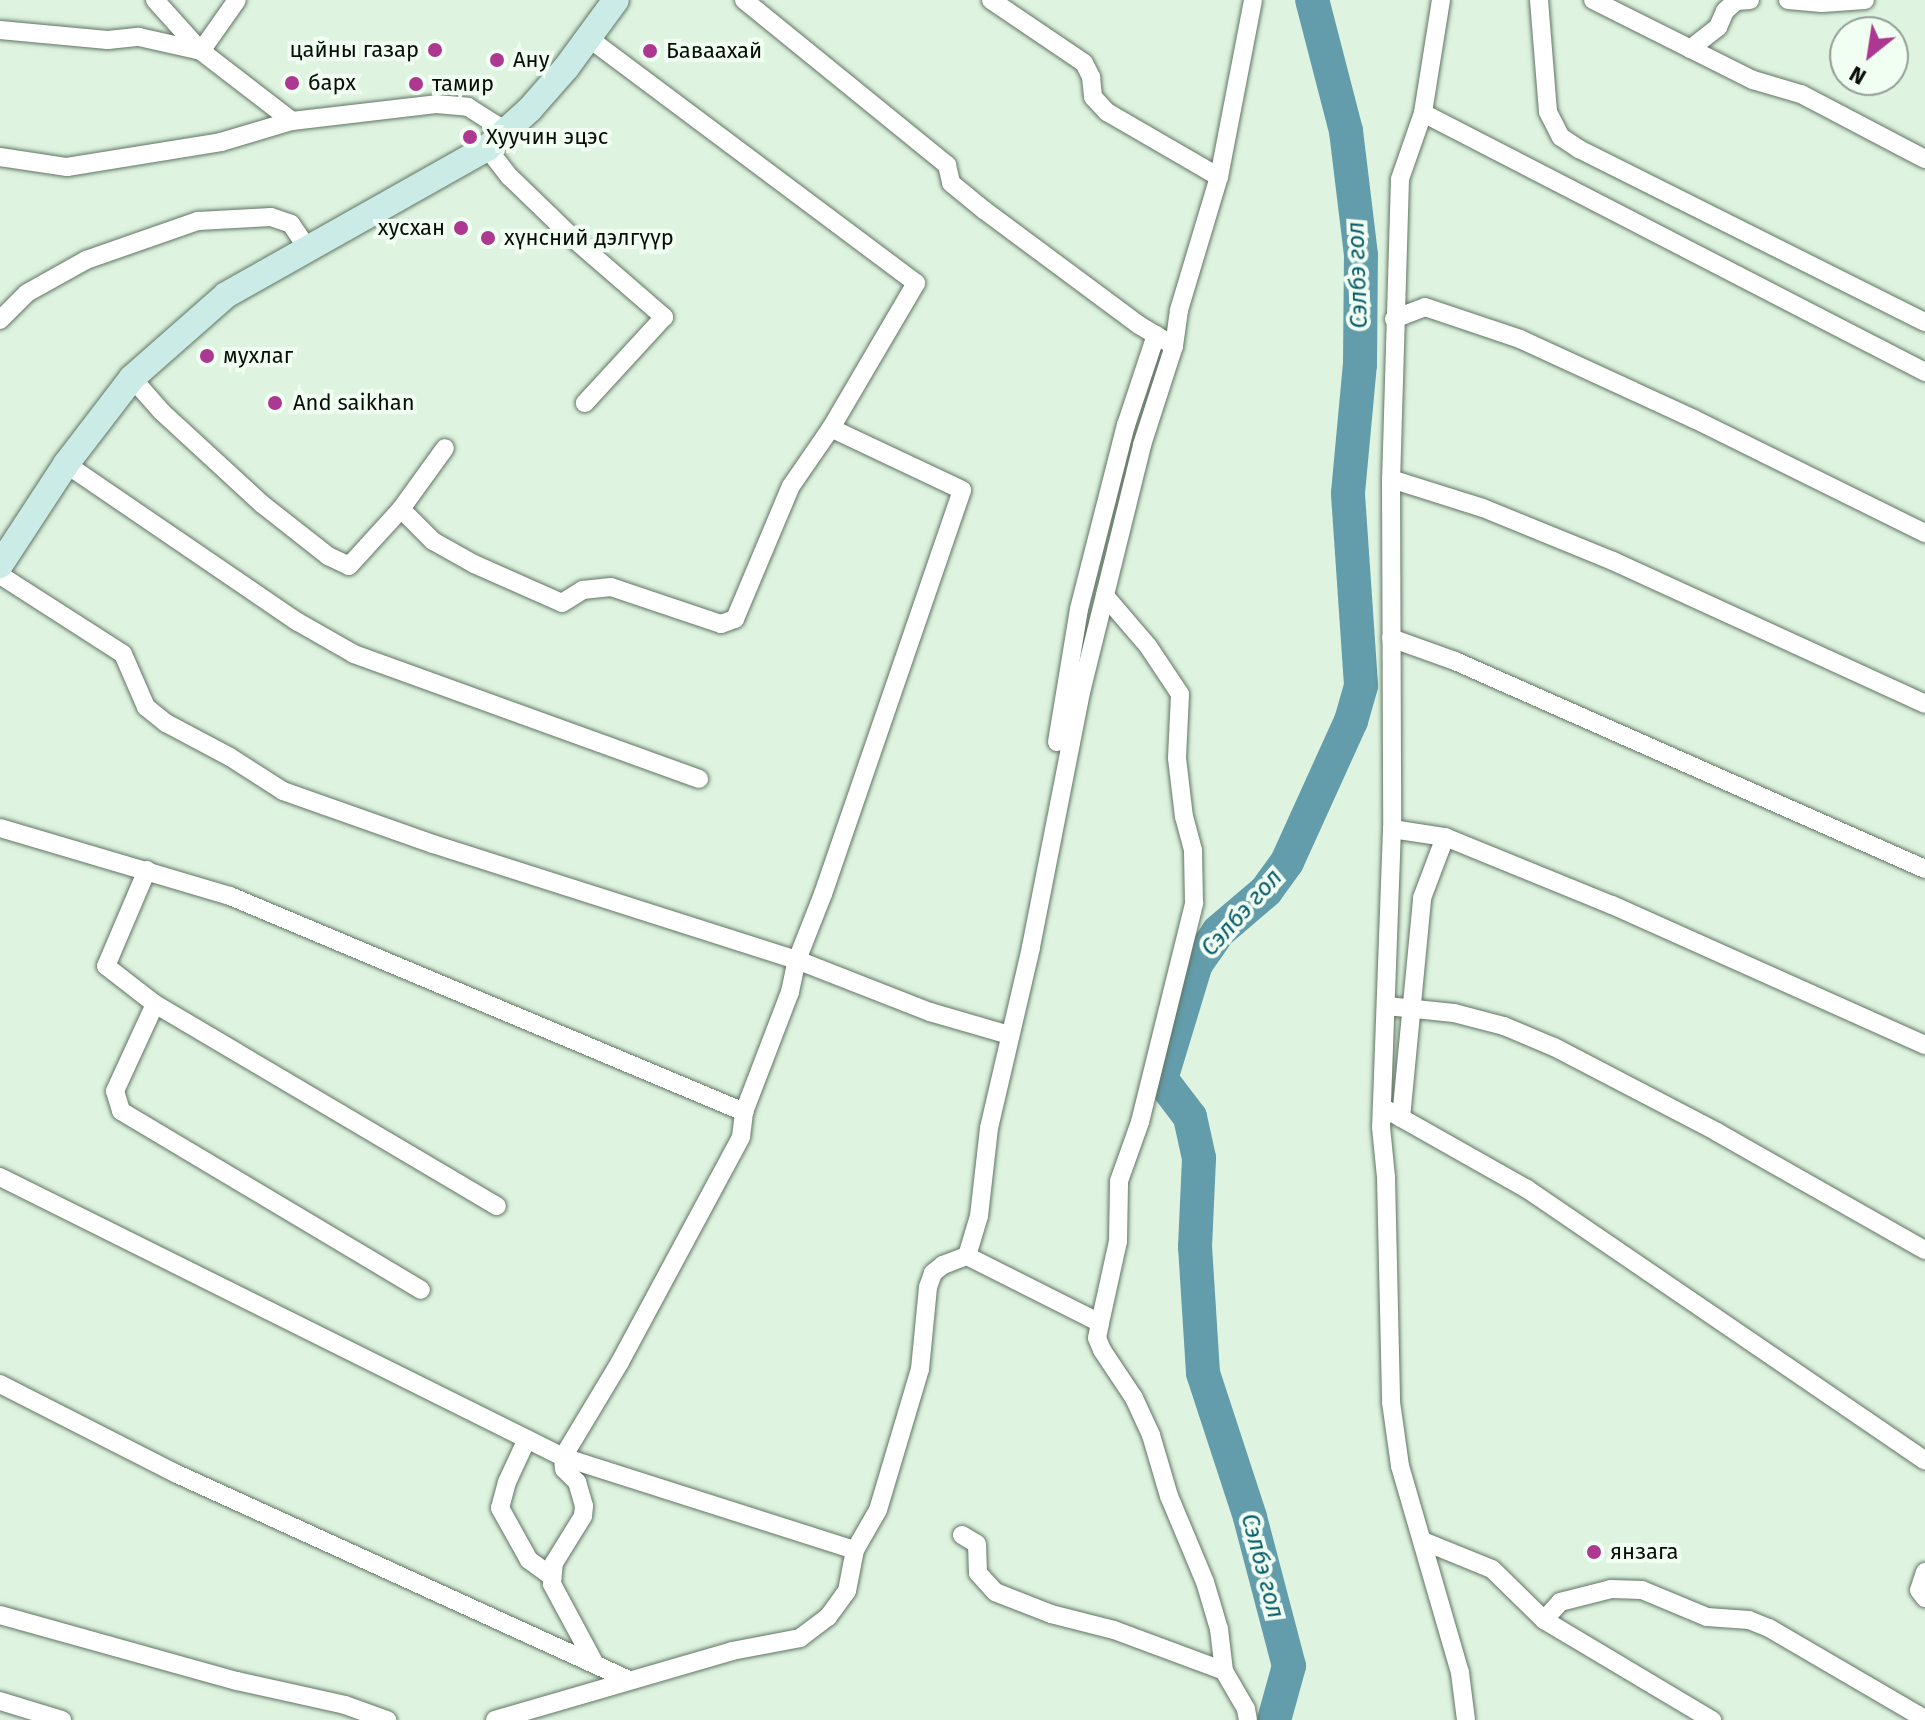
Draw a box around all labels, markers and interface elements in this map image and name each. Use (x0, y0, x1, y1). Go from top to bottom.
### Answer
north arrow (1829, 16, 1909, 96)
place label: цайны газар (290, 37, 419, 63)
place label: Баваахай (666, 38, 762, 64)
marker: цайны газар (426, 41, 444, 59)
marker: Баваахай (641, 42, 659, 60)
place label: Ану (513, 47, 549, 73)
marker: Ану (488, 51, 506, 69)
text: N (1845, 60, 1871, 91)
place label: барх (308, 70, 356, 96)
place label: тамир (432, 71, 494, 97)
marker: барх (283, 74, 301, 92)
marker: тамир (407, 75, 425, 93)
place label: Хуучин эцэс (486, 124, 608, 150)
marker: Хуучин эцэс (461, 128, 479, 146)
place label: хусхан (378, 215, 445, 241)
marker: хусхан (452, 219, 470, 237)
water label: Сэлбэ гол (1342, 221, 1374, 329)
place label: хүнсний дэлгүүр (504, 225, 674, 251)
marker: хүнсний дэлгүүр (479, 229, 497, 247)
place label: мухлаг (223, 343, 293, 369)
marker: мухлаг (198, 347, 216, 365)
place label: And saikhan (293, 390, 415, 416)
marker: And saikhan (264, 392, 286, 414)
water label: Сэлбэ гол (1195, 864, 1289, 962)
water label: Сэлбэ гол (1234, 1510, 1290, 1622)
place label: янзага (1610, 1539, 1678, 1565)
marker: янзага (1585, 1543, 1603, 1561)

